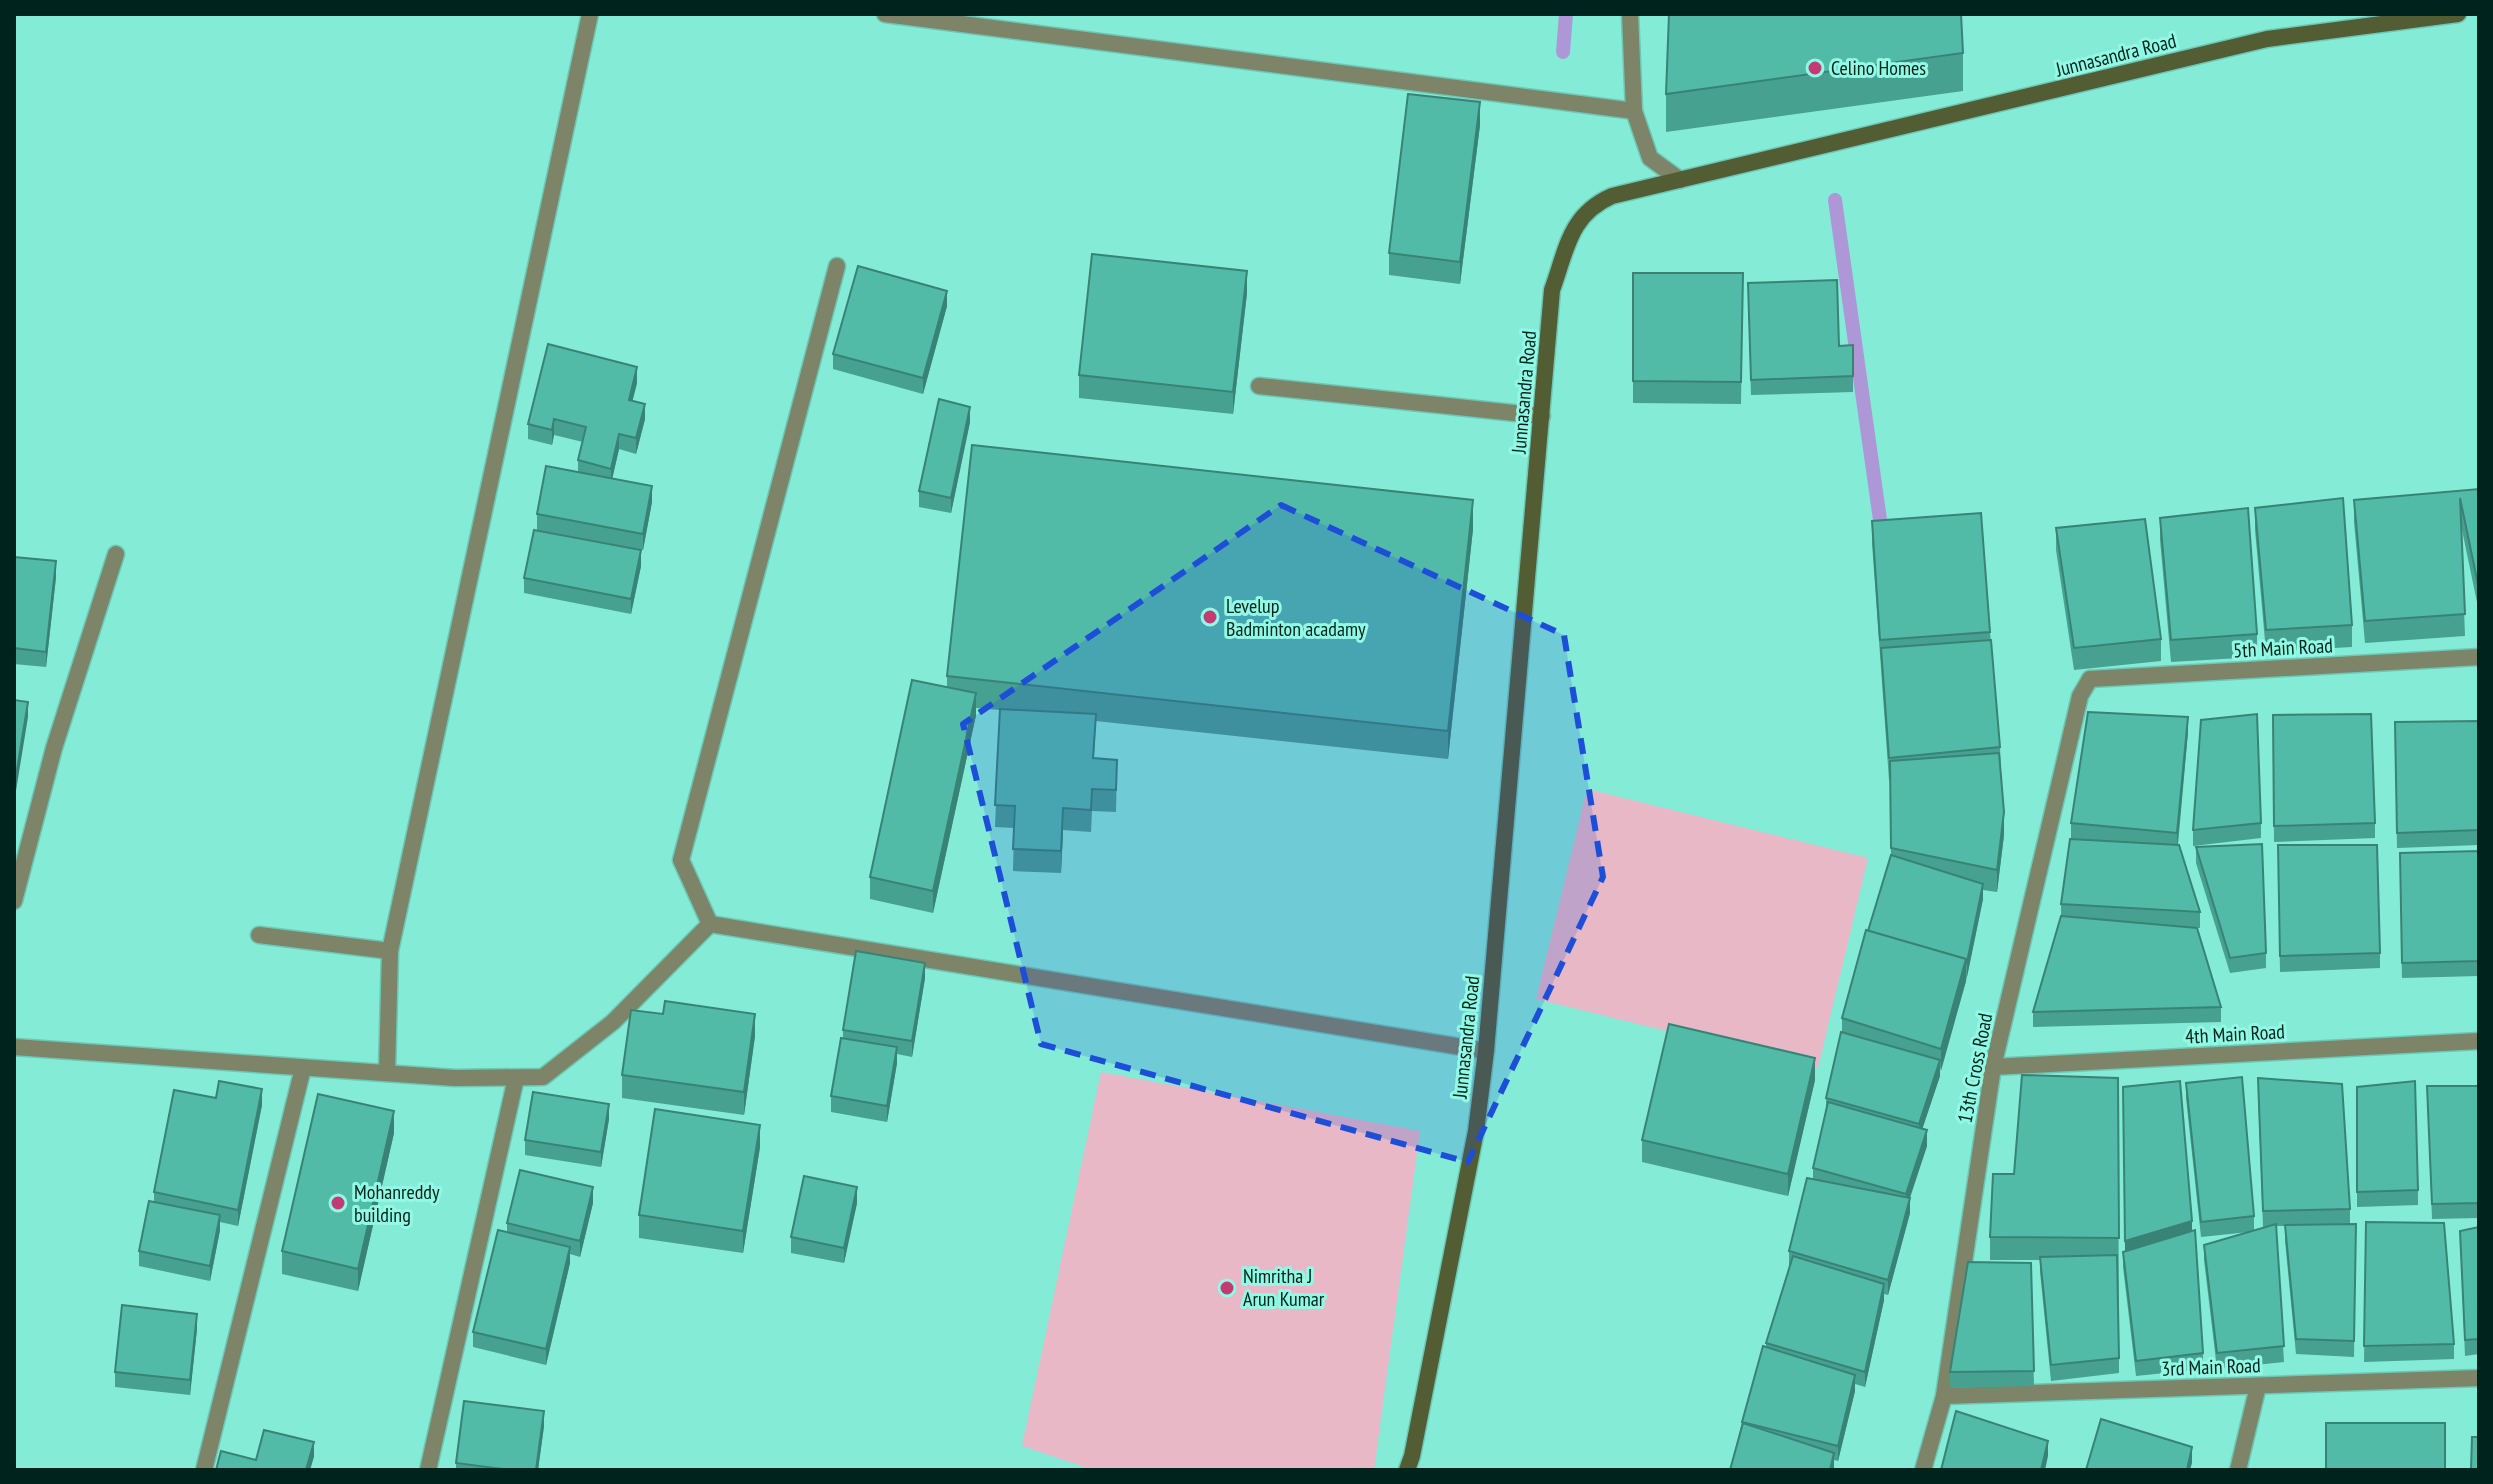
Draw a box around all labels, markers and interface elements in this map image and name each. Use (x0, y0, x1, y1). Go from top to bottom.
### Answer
street label: Junnasandra Road (2052, 27, 2179, 83)
place label: Celino Homes (1831, 55, 1926, 81)
marker: Celino Homes (1806, 59, 1824, 77)
street label: Junnasandra Road (1506, 330, 1542, 455)
place label: Levelup Badminton acadamy (1226, 593, 1366, 642)
marker: Levelup Badminton acadamy (1201, 608, 1219, 626)
street label: 5th Main Road (2233, 632, 2333, 664)
street label: Junnasandra Road (1447, 974, 1485, 1101)
street label: 13th Cross Road (1952, 1011, 1998, 1125)
street label: 4th Main Road (2185, 1018, 2285, 1050)
place label: Mohanreddy building (354, 1179, 440, 1228)
marker: Mohanreddy building (329, 1194, 347, 1212)
place label: Nimritha J Arun Kumar (1243, 1263, 1325, 1312)
marker: Nimritha J Arun Kumar (1218, 1279, 1236, 1297)
street label: 3rd Main Road (2161, 1352, 2261, 1382)

